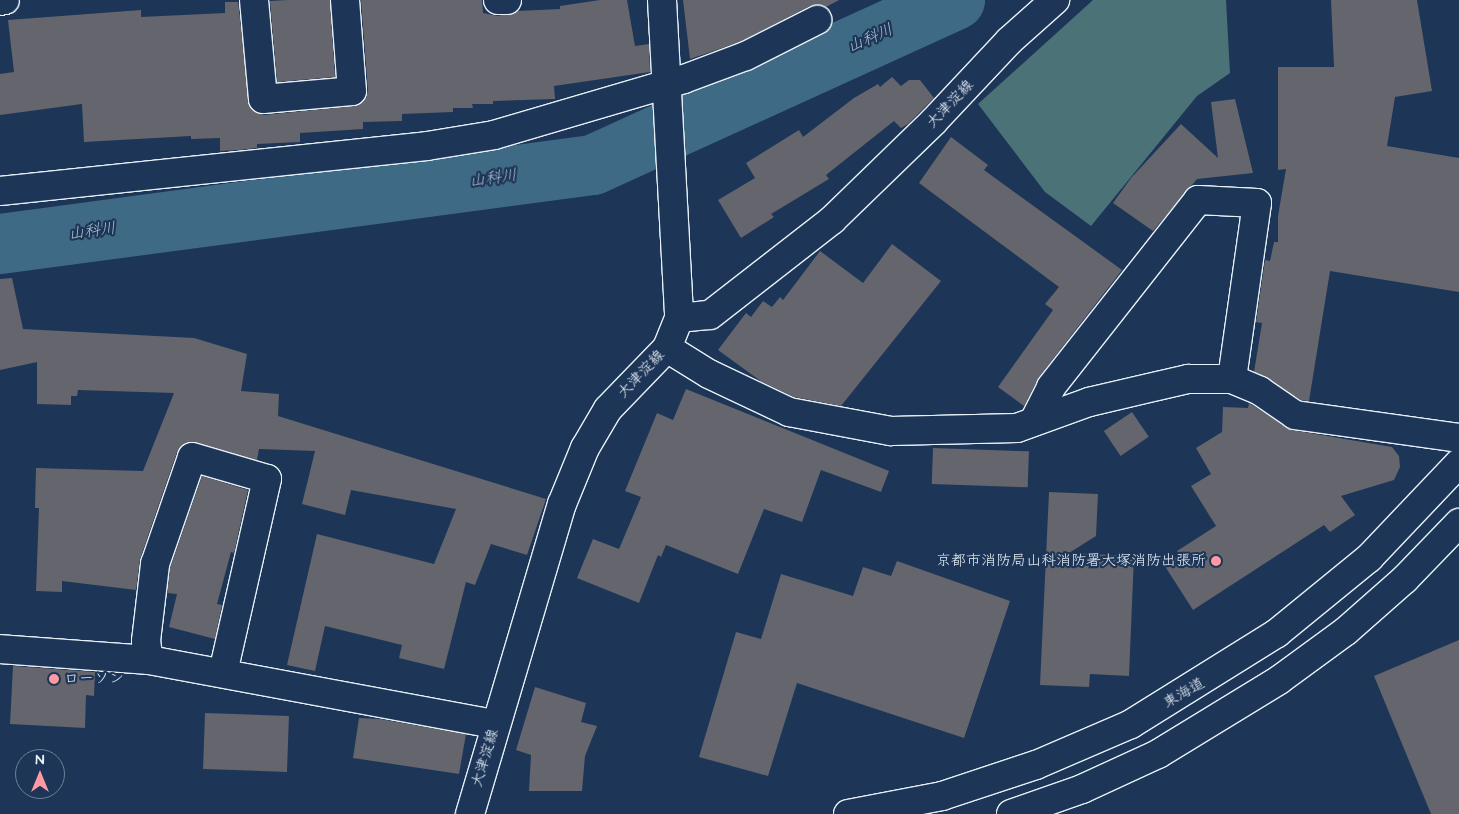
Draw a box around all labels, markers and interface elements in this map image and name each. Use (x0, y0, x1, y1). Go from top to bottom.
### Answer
water label: 山科川 (844, 19, 896, 57)
street label: 大津淀線 (923, 76, 977, 132)
water label: 山科川 (468, 165, 518, 191)
water label: 山科川 (67, 218, 117, 244)
street label: 大津淀線 (614, 346, 668, 402)
place label: 京都市消防局山科消防署大塚消防出張所 (936, 552, 1206, 570)
marker: 京都市消防局山科消防署大塚消防出張所 (1210, 555, 1222, 567)
place label: ローソン (64, 670, 124, 688)
marker: ローソン (48, 673, 60, 685)
street label: 東海道 (1160, 674, 1208, 712)
street label: 大津淀線 (468, 727, 502, 789)
north arrow (15, 749, 65, 799)
text: N (36, 750, 44, 770)

